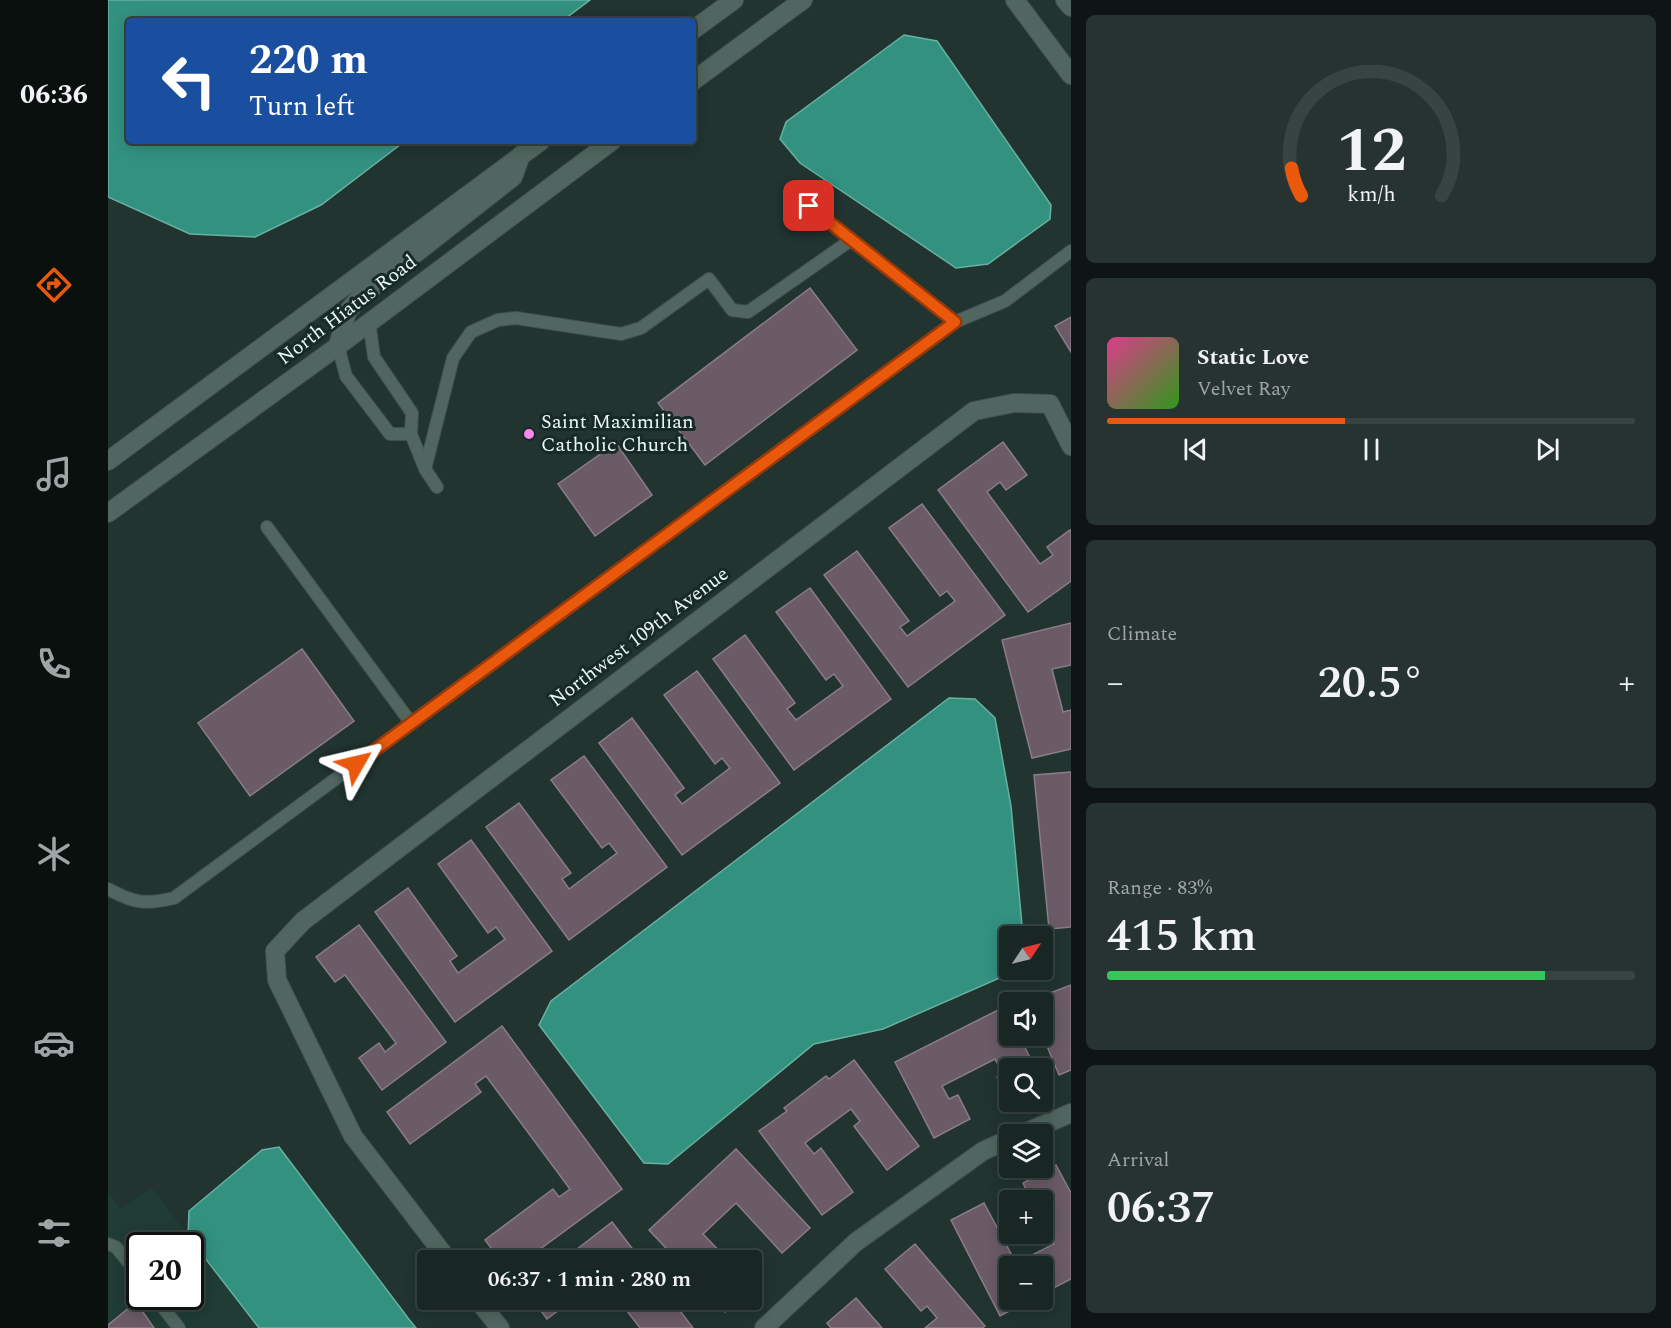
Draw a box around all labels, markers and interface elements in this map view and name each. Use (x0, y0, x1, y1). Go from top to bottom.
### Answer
text: 220 m (249, 29, 368, 92)
icon: left (150, 42, 228, 120)
text: 06:36 (20, 74, 88, 116)
text: Turn left (249, 86, 355, 128)
text: 12 (1336, 104, 1406, 199)
text: km/h (1347, 178, 1395, 211)
pin (783, 180, 834, 231)
icon: arrive (792, 189, 825, 222)
street label: North Hiatus Road (271, 248, 423, 372)
icon: directions (33, 264, 75, 306)
text: Static Love (1197, 341, 1309, 374)
text: Velvet Ray (1197, 374, 1290, 404)
place label: Saint Maximilian Catholic Church (541, 407, 694, 460)
marker: Saint Maximilian Catholic Church (522, 427, 536, 441)
icon: previous (1179, 433, 1212, 466)
icon: pause (1355, 433, 1388, 466)
icon: next (1531, 433, 1564, 466)
icon: music (33, 453, 75, 495)
street label: Northwest 109th Avenue (543, 559, 735, 715)
text: Climate (1107, 619, 1177, 649)
icon: phone (33, 643, 75, 685)
text: 20.5° (1318, 649, 1424, 718)
text: − (1107, 658, 1124, 708)
text: + (1618, 658, 1635, 708)
position arrow (324, 732, 388, 796)
icon: climate (33, 833, 75, 875)
text: Range · 83% (1107, 873, 1212, 903)
text: 415 km (1107, 902, 1257, 971)
north arrow (999, 926, 1053, 980)
map controls (999, 926, 1053, 1310)
button: sound (999, 992, 1053, 1046)
icon: car (33, 1022, 75, 1064)
button: search (999, 1058, 1053, 1112)
button: layers (999, 1124, 1053, 1178)
text: Arrival (1107, 1145, 1169, 1175)
text: 06:37 (1107, 1174, 1215, 1243)
button: + (999, 1190, 1053, 1244)
icon: filters (33, 1212, 75, 1254)
speed limit sign: 20 (126, 1232, 204, 1310)
button: − (999, 1256, 1053, 1310)
text: 06:37 · 1 min · 280 m (488, 1263, 691, 1296)

